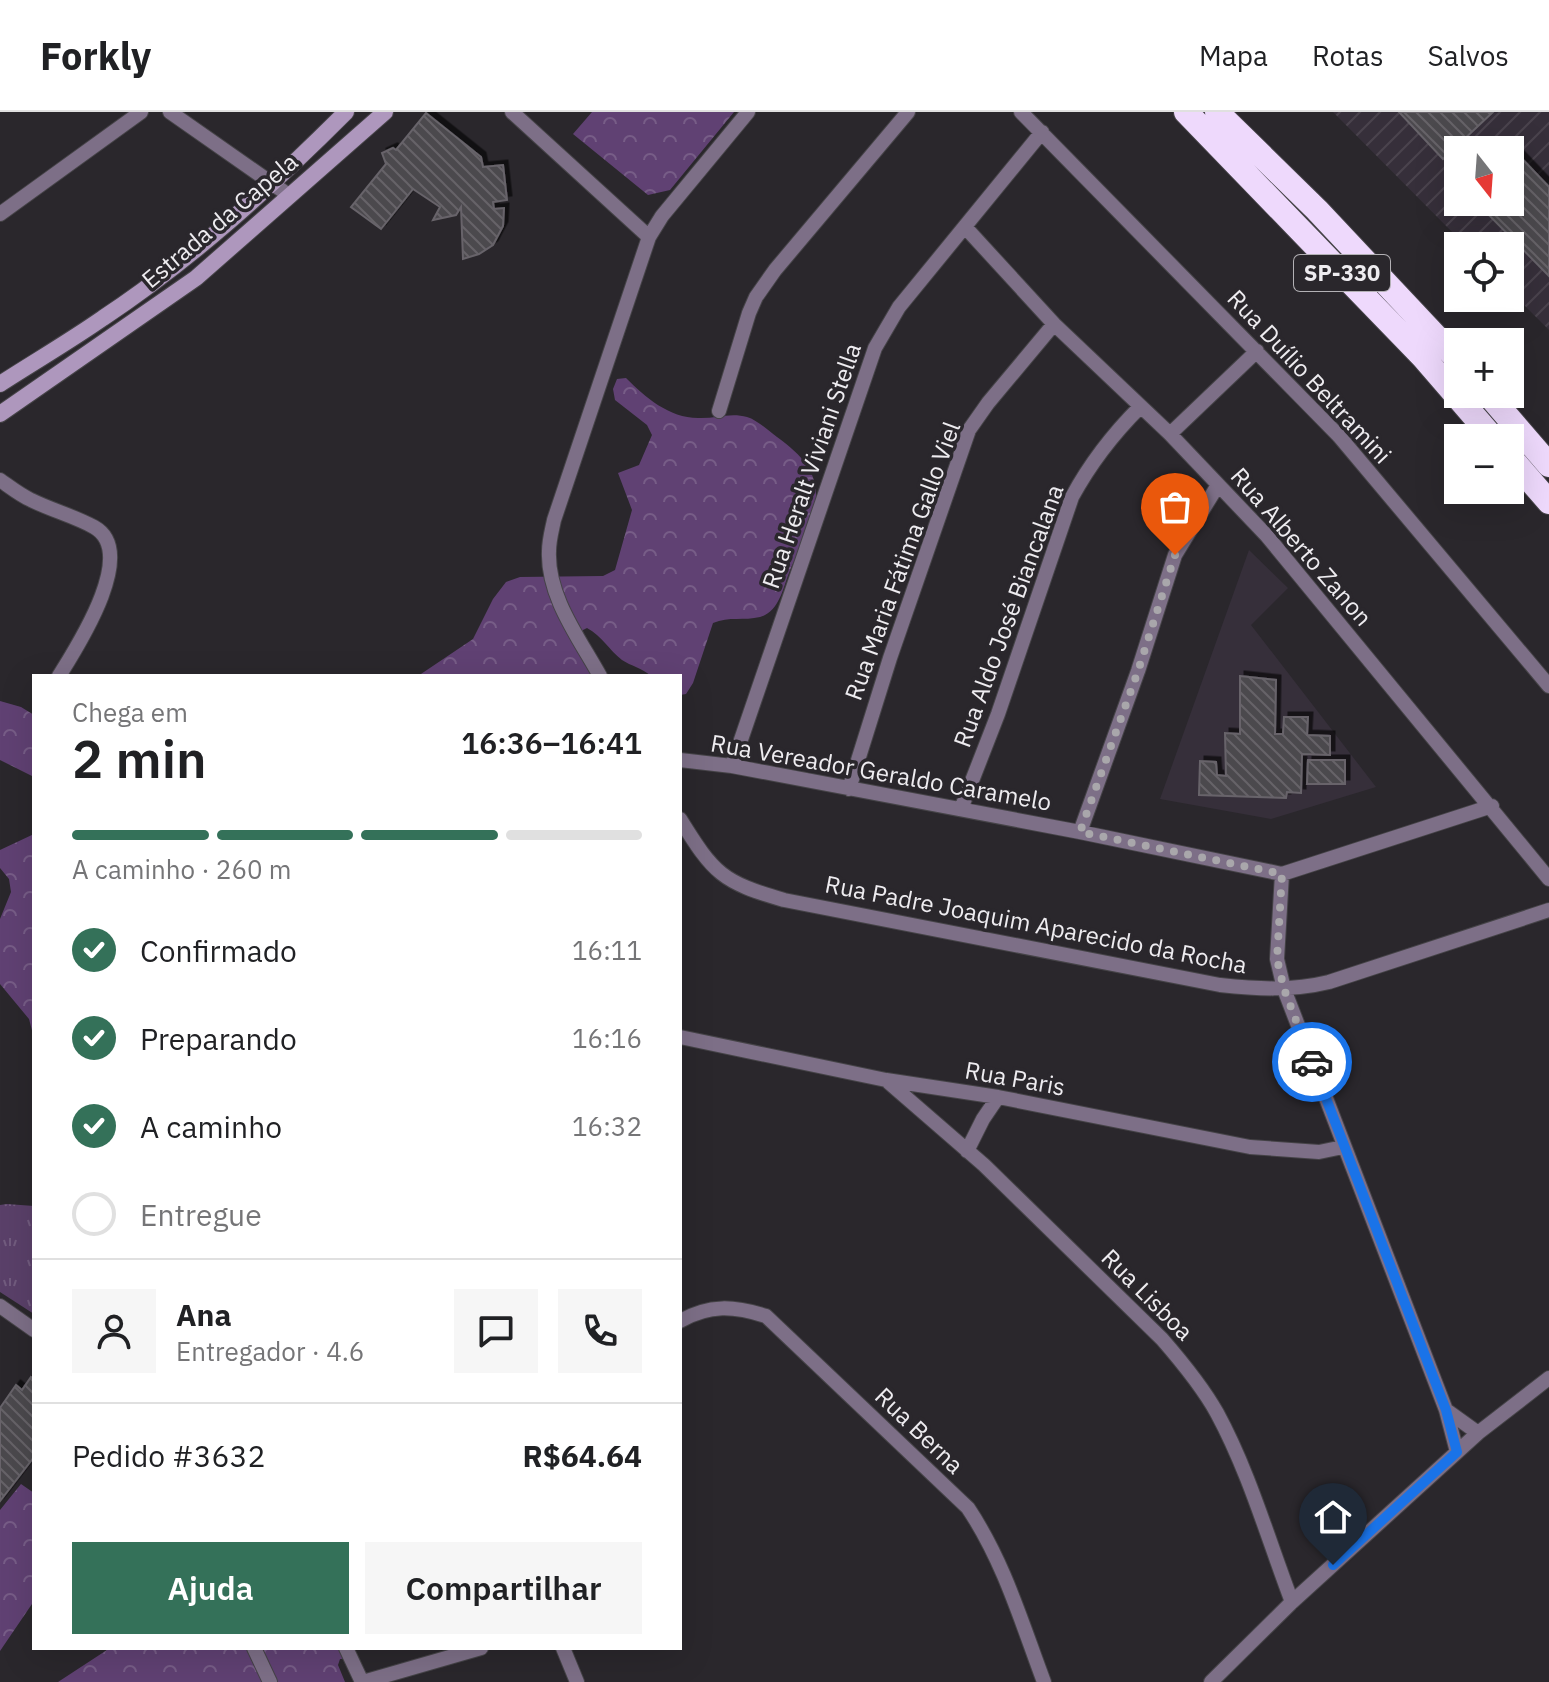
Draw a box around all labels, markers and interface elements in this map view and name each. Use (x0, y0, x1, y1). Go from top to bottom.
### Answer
text: Forkly (40, 31, 151, 80)
text: Mapa (1199, 37, 1268, 74)
text: Rotas (1312, 37, 1384, 74)
text: Salvos (1428, 37, 1509, 74)
north arrow (1444, 136, 1524, 216)
map controls (1444, 136, 1524, 504)
street label: Estrada da Capela (135, 145, 304, 295)
button: locate (1444, 232, 1524, 312)
road number: SP-330 (1294, 255, 1390, 291)
street label: Rua Duílio Beltramini (1221, 283, 1399, 470)
button: + (1444, 328, 1524, 408)
street label: Rua Heralt Viviani Stella (754, 339, 868, 593)
street label: Rua Maria Fátima Gallo Viel (837, 417, 967, 704)
button: − (1444, 424, 1524, 504)
street label: Rua Alberto Zanon (1224, 460, 1380, 632)
pin (1141, 473, 1209, 555)
street label: Rua Aldo José Biancalana (946, 480, 1071, 751)
icon: bag (1153, 485, 1197, 529)
text: Chega em (72, 695, 188, 729)
text: 16:36–16:41 (461, 723, 642, 762)
text: 2 min (72, 725, 207, 792)
street label: Rua Vereador Geraldo Caramelo (708, 726, 1054, 818)
text: A caminho · 260 m (72, 852, 291, 886)
street label: Rua Padre Joaquim Aparecido da Rocha (823, 867, 1250, 981)
icon: check (72, 928, 116, 972)
text: Confirmado (140, 931, 297, 970)
text: 16:11 (572, 933, 642, 967)
icon: check (72, 1016, 116, 1060)
text: Preparando (140, 1019, 297, 1058)
text: 16:16 (572, 1021, 642, 1055)
courier (1272, 1022, 1352, 1102)
icon: car (1290, 1040, 1334, 1084)
street label: Rua Paris (963, 1053, 1068, 1103)
icon: check (72, 1104, 116, 1148)
text: A caminho (140, 1107, 282, 1146)
text: 16:32 (572, 1109, 642, 1143)
text: Entregue (140, 1195, 262, 1234)
street label: Rua Lisboa (1095, 1241, 1201, 1347)
button: person (72, 1289, 156, 1373)
button: chat (454, 1289, 538, 1373)
button: phone (558, 1289, 642, 1373)
text: Ana (176, 1295, 232, 1334)
text: Entregador · 4.6 (176, 1334, 364, 1368)
street label: Rua Berna (868, 1380, 971, 1481)
text: Pedido #3632 (72, 1436, 266, 1475)
text: R$64.64 (522, 1436, 642, 1475)
pin (1299, 1483, 1367, 1565)
icon: home (1311, 1495, 1355, 1539)
button: Ajuda (72, 1542, 349, 1634)
button: Compartilhar (365, 1542, 642, 1634)

